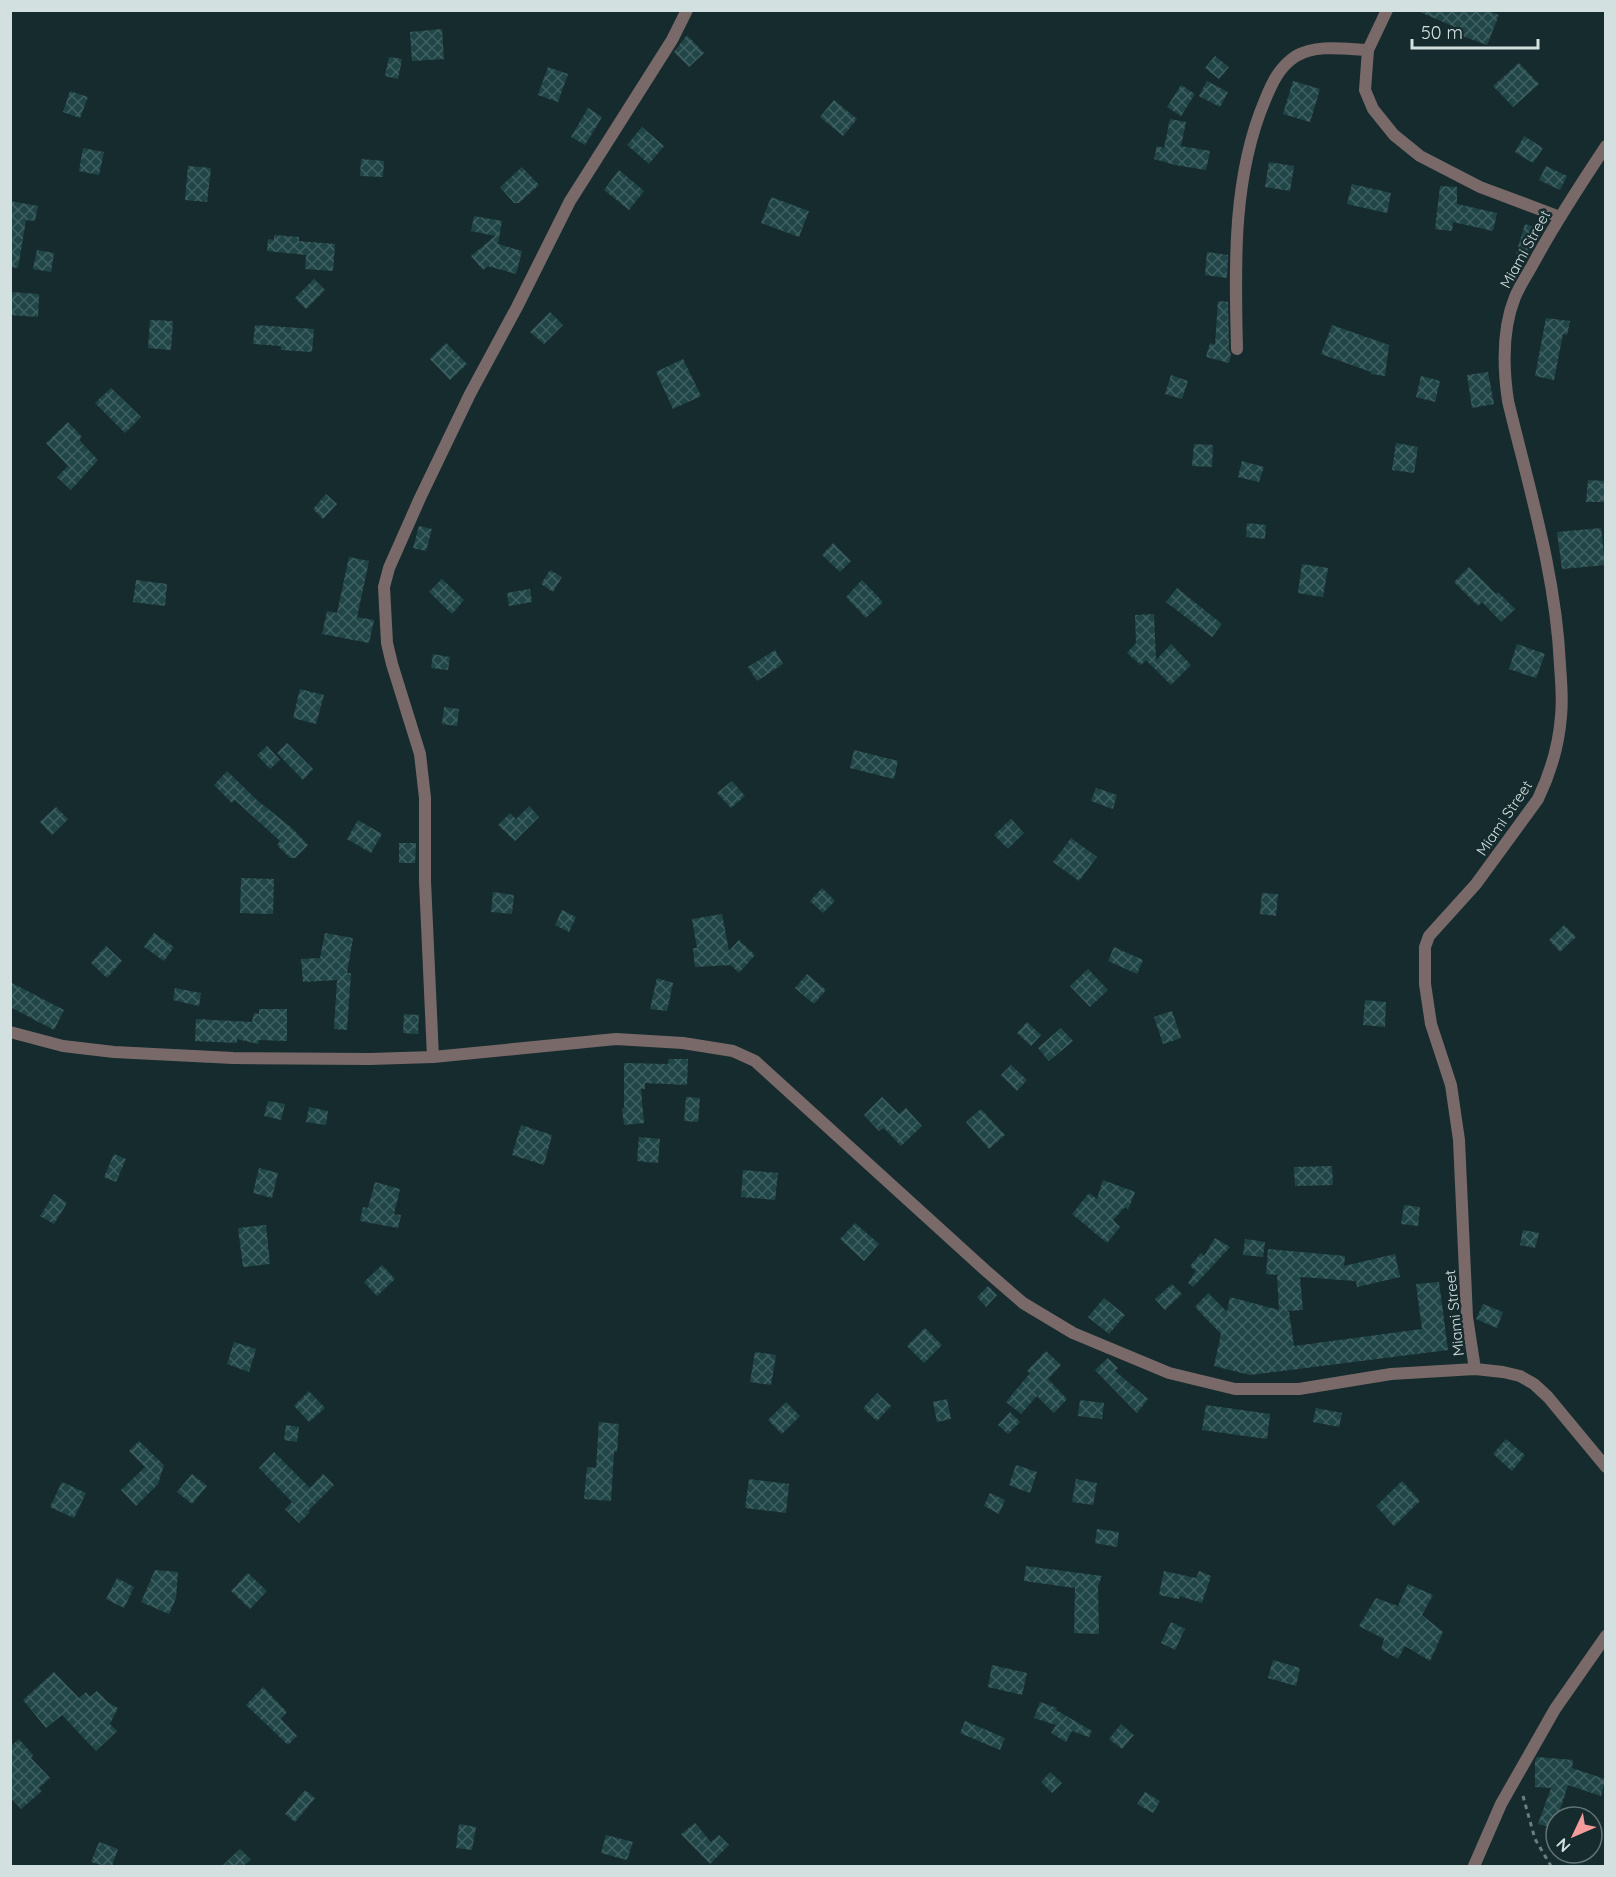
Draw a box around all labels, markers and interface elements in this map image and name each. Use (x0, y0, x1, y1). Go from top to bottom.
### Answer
scale bar (1412, 12, 1538, 50)
text: 50 m (1421, 21, 1463, 44)
street label: Miami Street (1496, 206, 1554, 292)
street label: Miami Street (1472, 777, 1536, 859)
street label: Miami Street (1440, 1269, 1468, 1357)
north arrow (1544, 1805, 1604, 1865)
text: N (1552, 1834, 1574, 1857)

